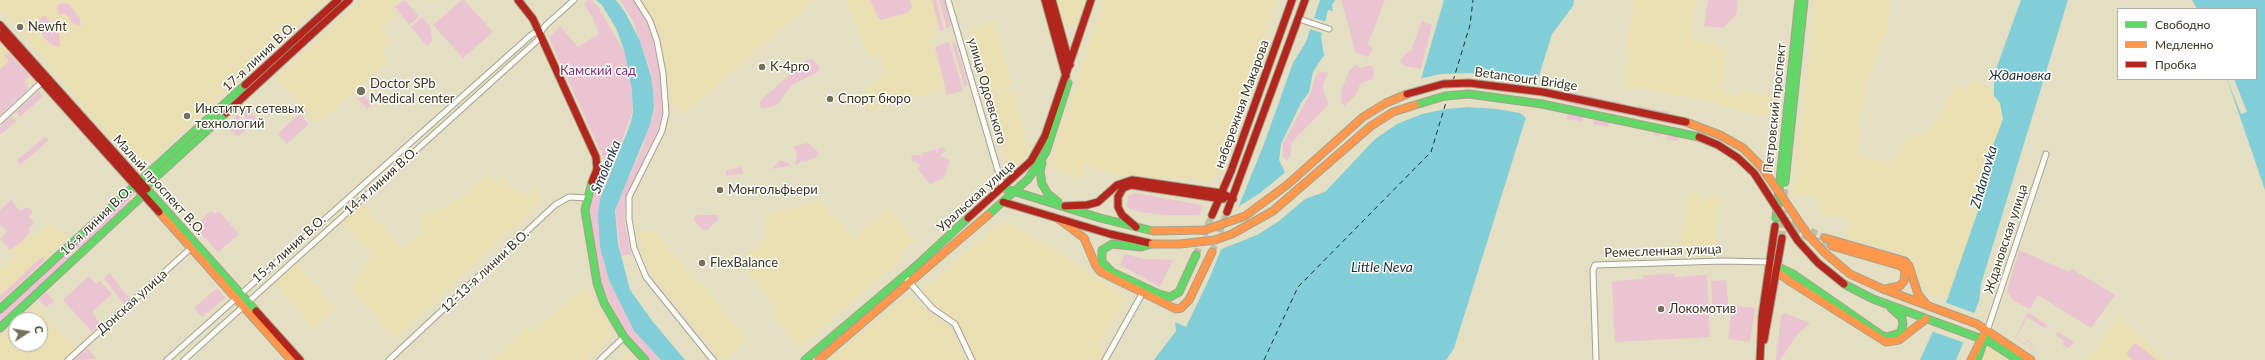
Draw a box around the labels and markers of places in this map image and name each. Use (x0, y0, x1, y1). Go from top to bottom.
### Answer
place label: Newfit (28, 19, 67, 35)
marker: Newfit (15, 22, 25, 32)
place label: K-4pro (770, 59, 810, 75)
marker: K-4pro (757, 62, 767, 72)
place label: Doctor SPb Medical center (370, 76, 455, 107)
marker: Doctor SPb Medical center (355, 85, 367, 97)
place label: Спорт бюро (838, 91, 911, 107)
marker: Спорт бюро (825, 94, 835, 104)
place label: Институт сетевых технологий (195, 101, 304, 132)
marker: Институт сетевых технологий (182, 111, 192, 121)
place label: Монгольфьери (728, 182, 818, 198)
marker: Монгольфьери (715, 185, 725, 195)
place label: FlexBalance (710, 255, 778, 271)
marker: FlexBalance (697, 258, 707, 268)
place label: Локомотив (1669, 301, 1736, 317)
marker: Локомотив (1656, 304, 1666, 314)

